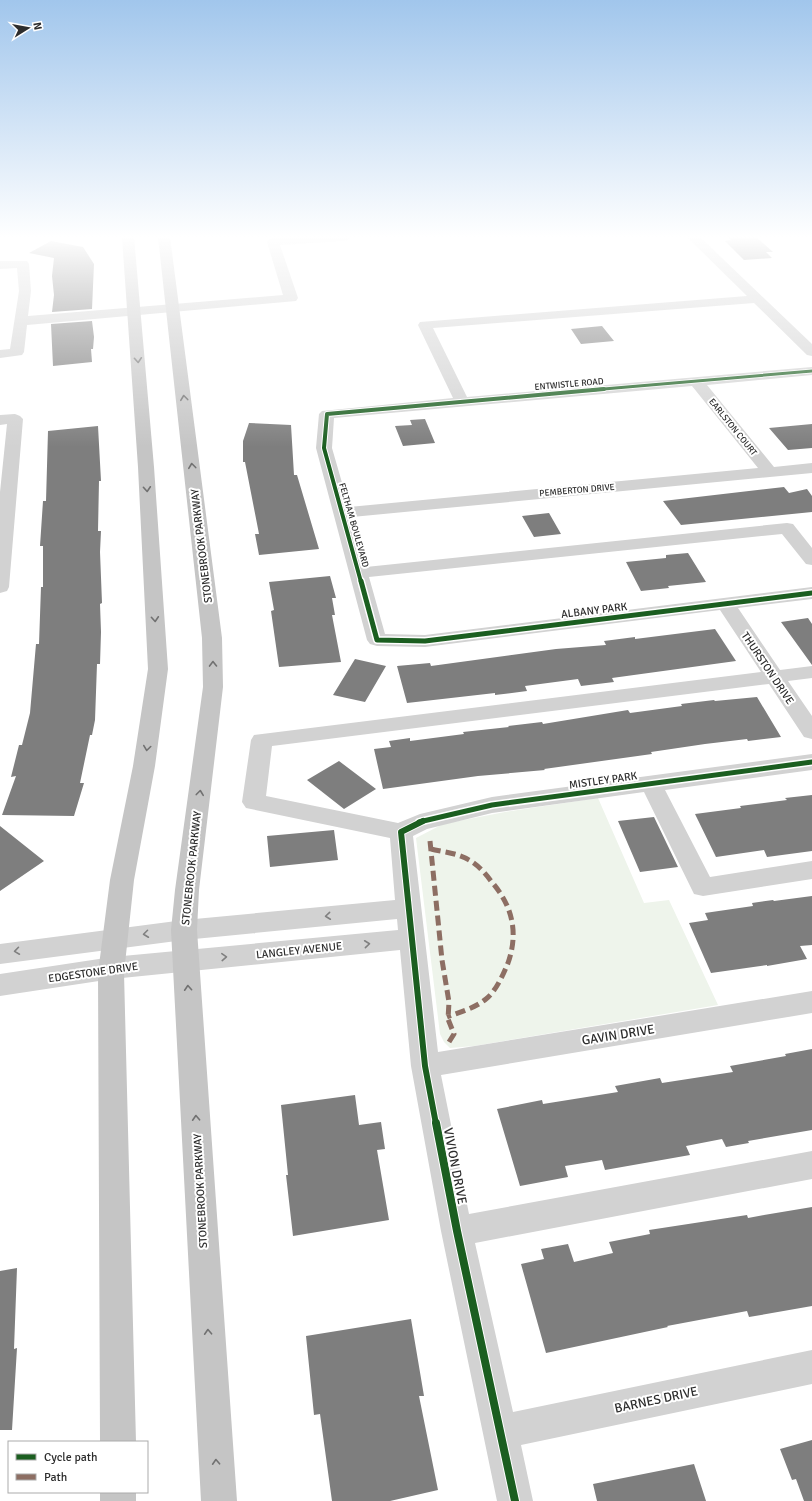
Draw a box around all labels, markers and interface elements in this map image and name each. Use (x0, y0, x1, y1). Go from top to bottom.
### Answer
north arrow (8, 8, 48, 48)
text: N (30, 21, 44, 31)
one-way arrow (133, 357, 142, 363)
street label: ENTWISTLE ROAD (534, 376, 604, 393)
one-way arrow (180, 395, 189, 402)
street label: EARLSTON COURT (706, 396, 759, 459)
one-way arrow (188, 462, 197, 469)
street label: FELTHAM BOULEVARD (336, 482, 371, 569)
street label: PEMBERTON DRIVE (539, 482, 615, 499)
one-way arrow (143, 486, 151, 492)
street label: STONEBROOK PARKWAY (188, 488, 215, 604)
street label: ALBANY PARK (560, 600, 628, 621)
one-way arrow (151, 616, 160, 622)
street label: THURSTON DRIVE (739, 630, 797, 707)
one-way arrow (209, 661, 217, 667)
one-way arrow (143, 745, 152, 751)
street label: MISTLEY PARK (568, 769, 638, 792)
one-way arrow (195, 790, 204, 796)
street label: STONEBROOK PARKWAY (179, 810, 204, 926)
one-way arrow (325, 912, 331, 921)
one-way arrow (142, 929, 149, 938)
one-way arrow (364, 939, 370, 948)
street label: LANGLEY AVENUE (255, 940, 343, 961)
one-way arrow (14, 946, 20, 955)
one-way arrow (221, 953, 227, 962)
street label: EDGESTONE DRIVE (47, 960, 139, 985)
one-way arrow (183, 985, 192, 991)
street label: GAVIN DRIVE (581, 1021, 656, 1049)
one-way arrow (191, 1115, 200, 1121)
street label: VIVION DRIVE (440, 1127, 470, 1206)
street label: STONEBROOK PARKWAY (191, 1133, 210, 1249)
one-way arrow (204, 1329, 213, 1335)
street label: BARNES DRIVE (613, 1383, 699, 1417)
legend (8, 1441, 148, 1493)
text: Cycle path (44, 1450, 97, 1465)
one-way arrow (212, 1459, 221, 1465)
text: Path (44, 1470, 67, 1485)

